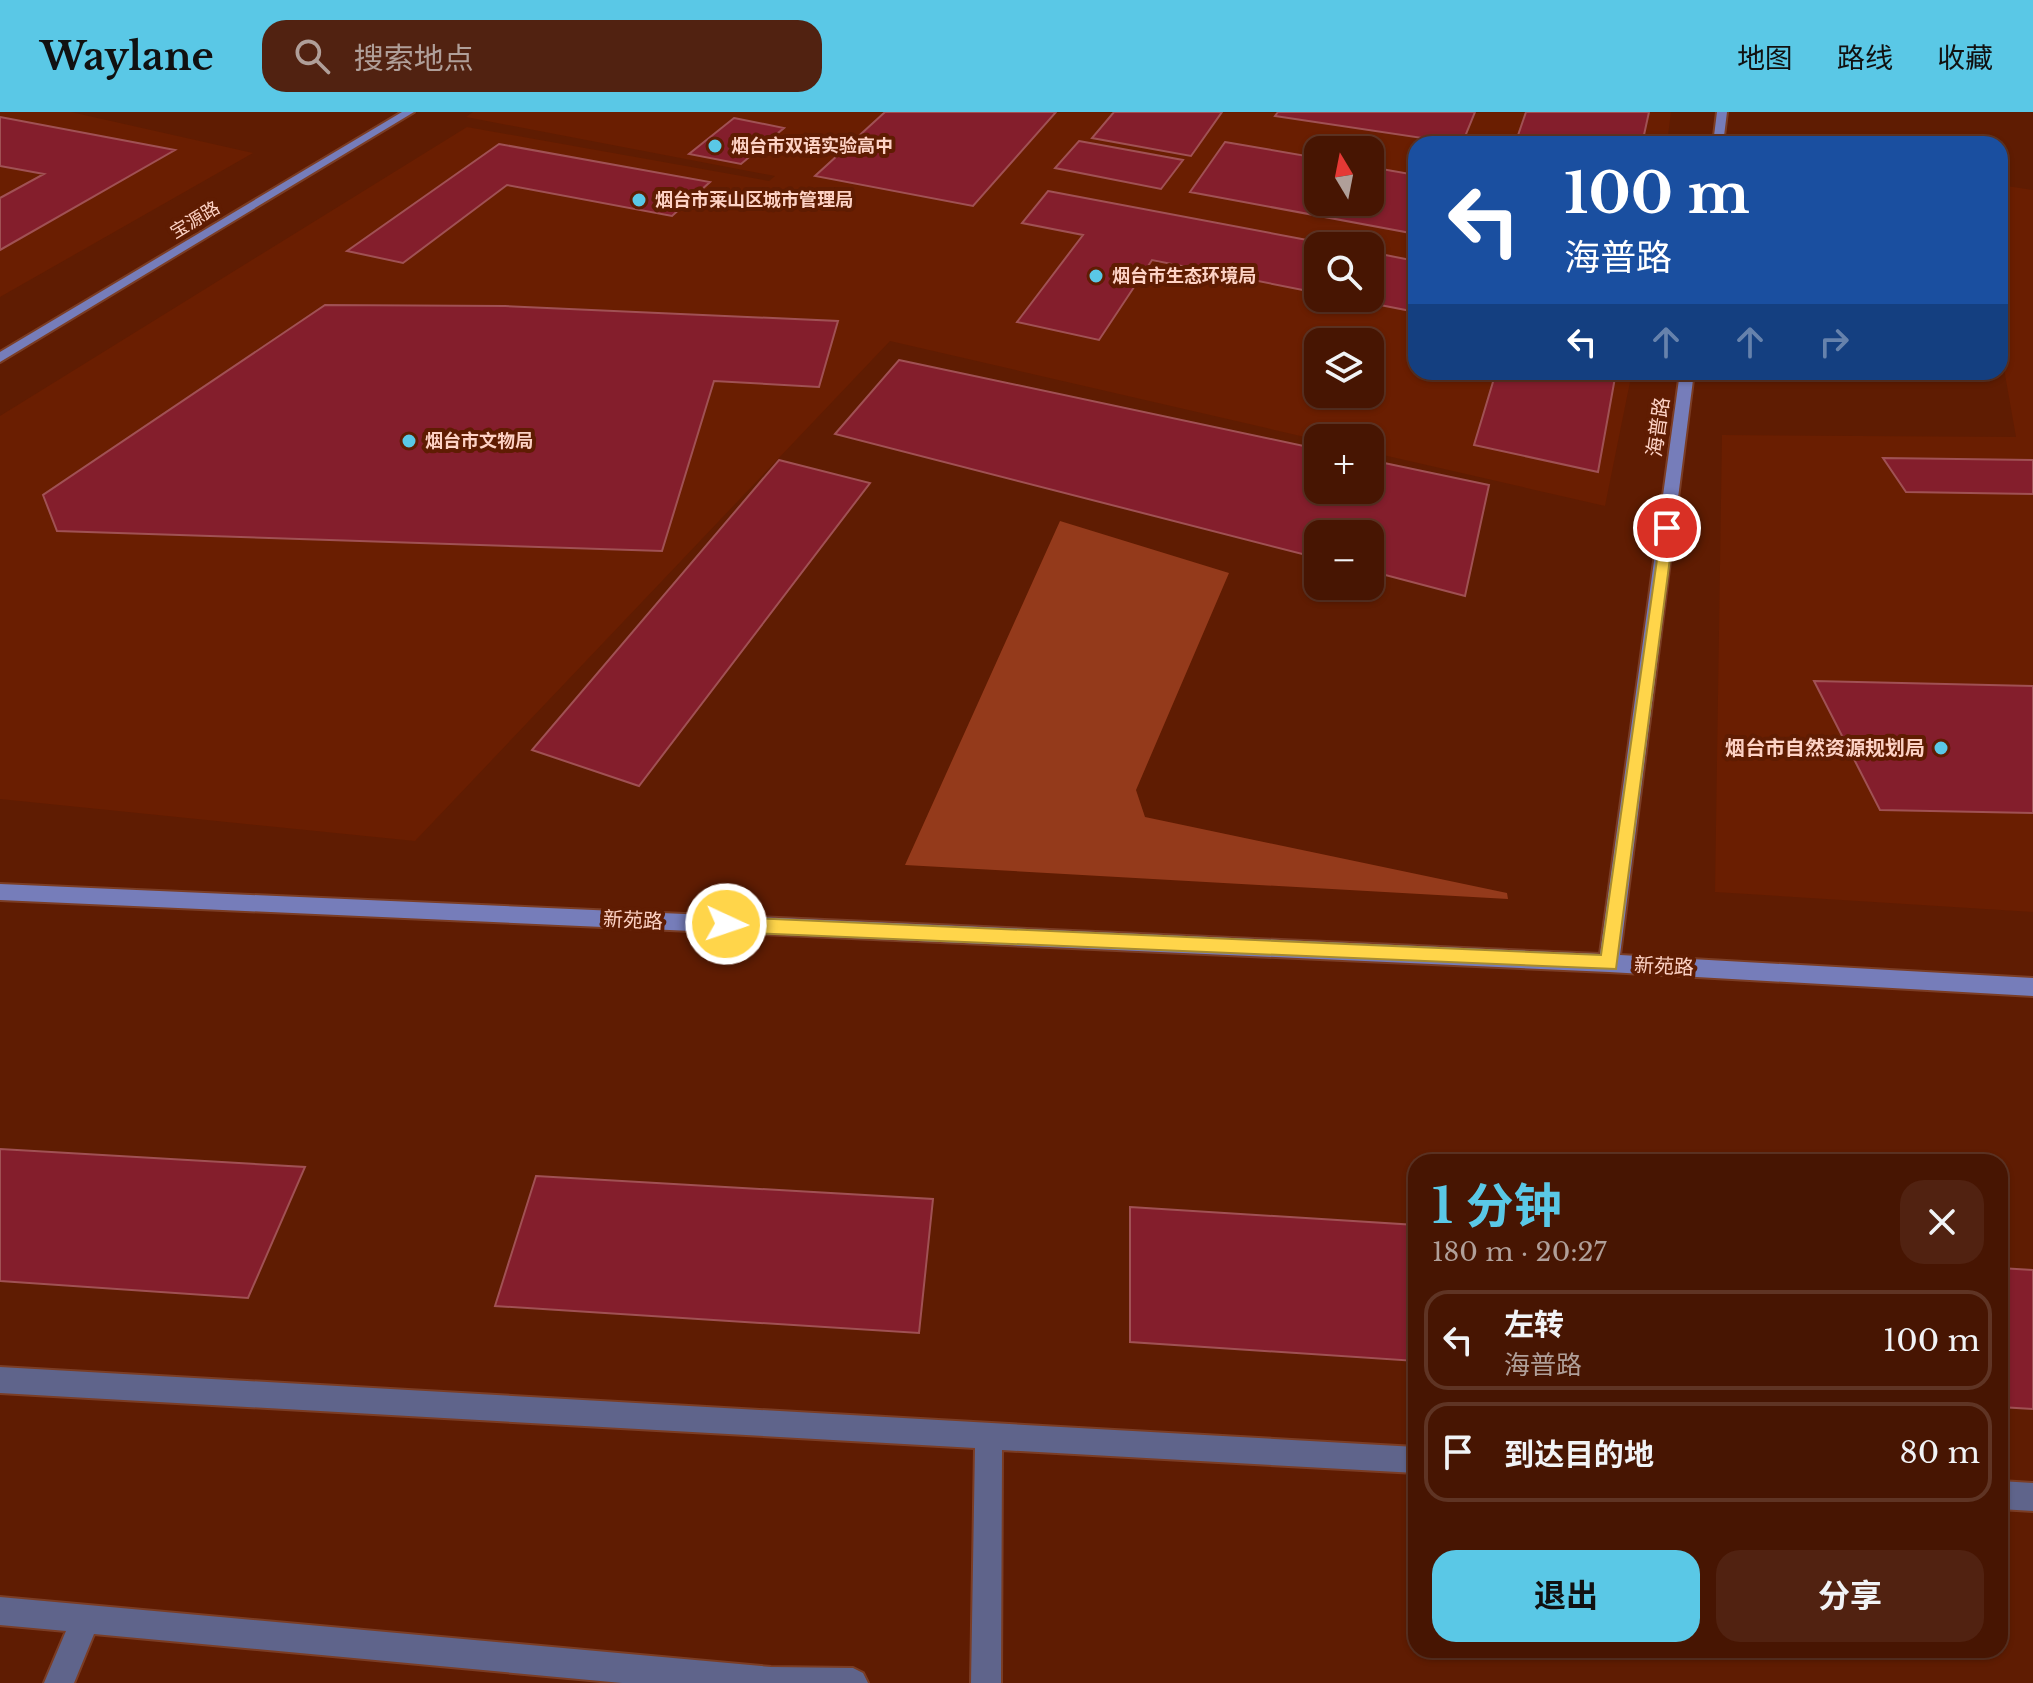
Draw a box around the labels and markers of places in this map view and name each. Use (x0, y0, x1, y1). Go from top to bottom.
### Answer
place label: 烟台市双语实验高中 (731, 135, 893, 157)
marker: 烟台市双语实验高中 (706, 137, 724, 155)
place label: 烟台市莱山区城市管理局 (655, 189, 853, 211)
marker: 烟台市莱山区城市管理局 (630, 191, 648, 209)
place label: 烟台市生态环境局 (1112, 265, 1256, 287)
marker: 烟台市生态环境局 (1087, 267, 1105, 285)
place label: 烟台市文物局 (425, 430, 533, 452)
marker: 烟台市文物局 (400, 432, 418, 450)
pin (1633, 494, 1701, 562)
place label: 烟台市自然资源规划局 (1725, 736, 1925, 760)
marker: 烟台市自然资源规划局 (1932, 739, 1950, 757)

